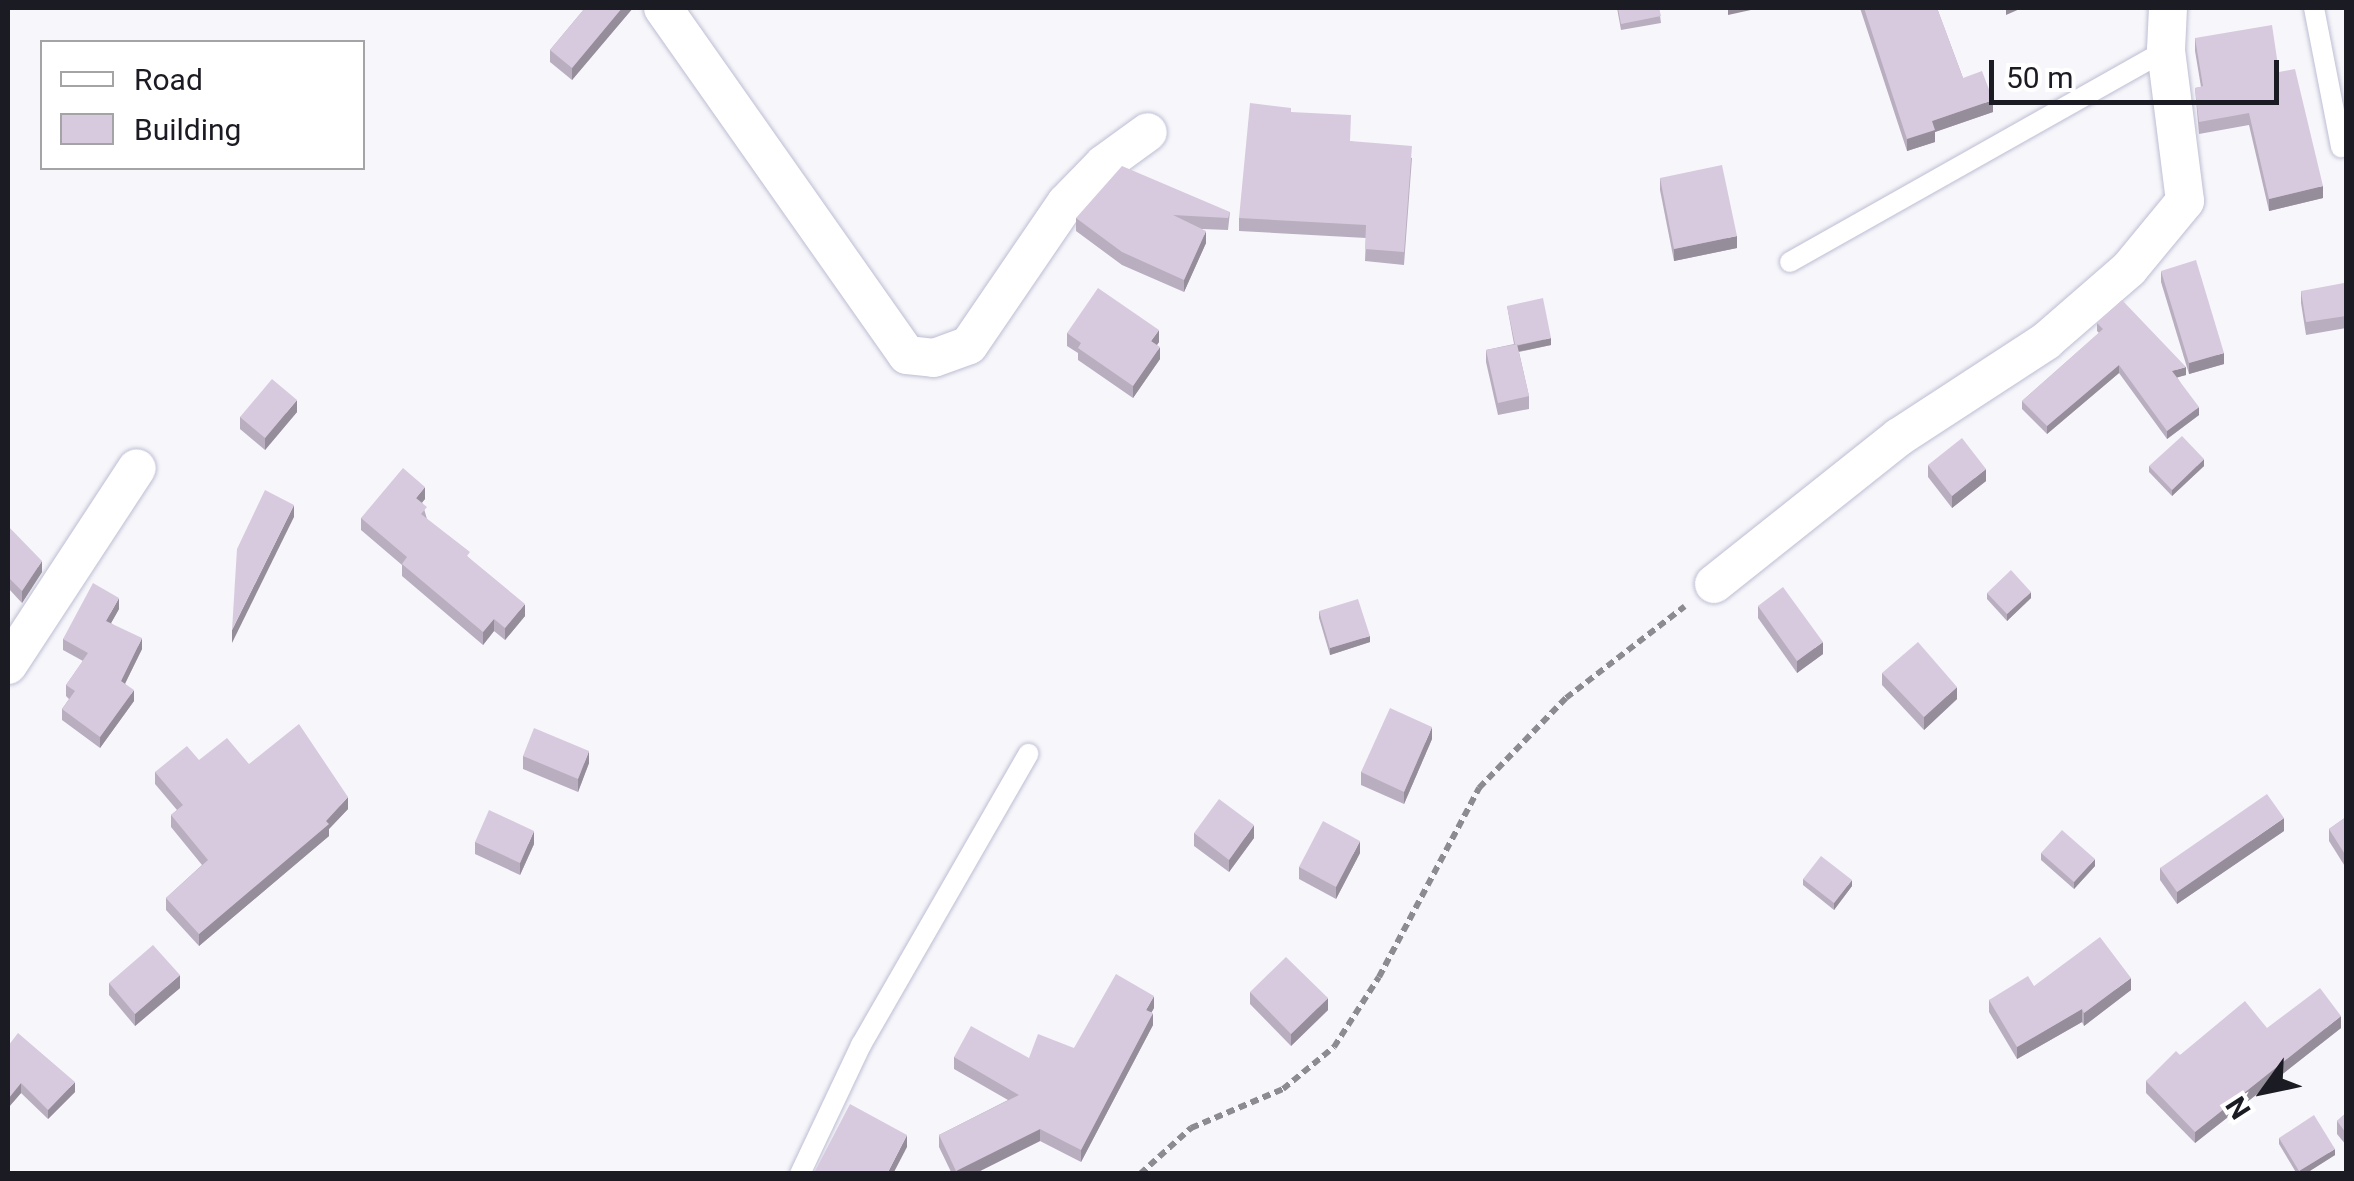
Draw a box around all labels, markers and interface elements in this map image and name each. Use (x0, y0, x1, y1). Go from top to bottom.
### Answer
legend (40, 40, 365, 170)
scale bar (1994, 40, 2284, 102)
text: 50 m (2006, 60, 2073, 95)
text: Road (134, 62, 203, 97)
text: Building (134, 112, 241, 147)
north arrow (2214, 1041, 2314, 1141)
text: N (2219, 1090, 2258, 1125)

